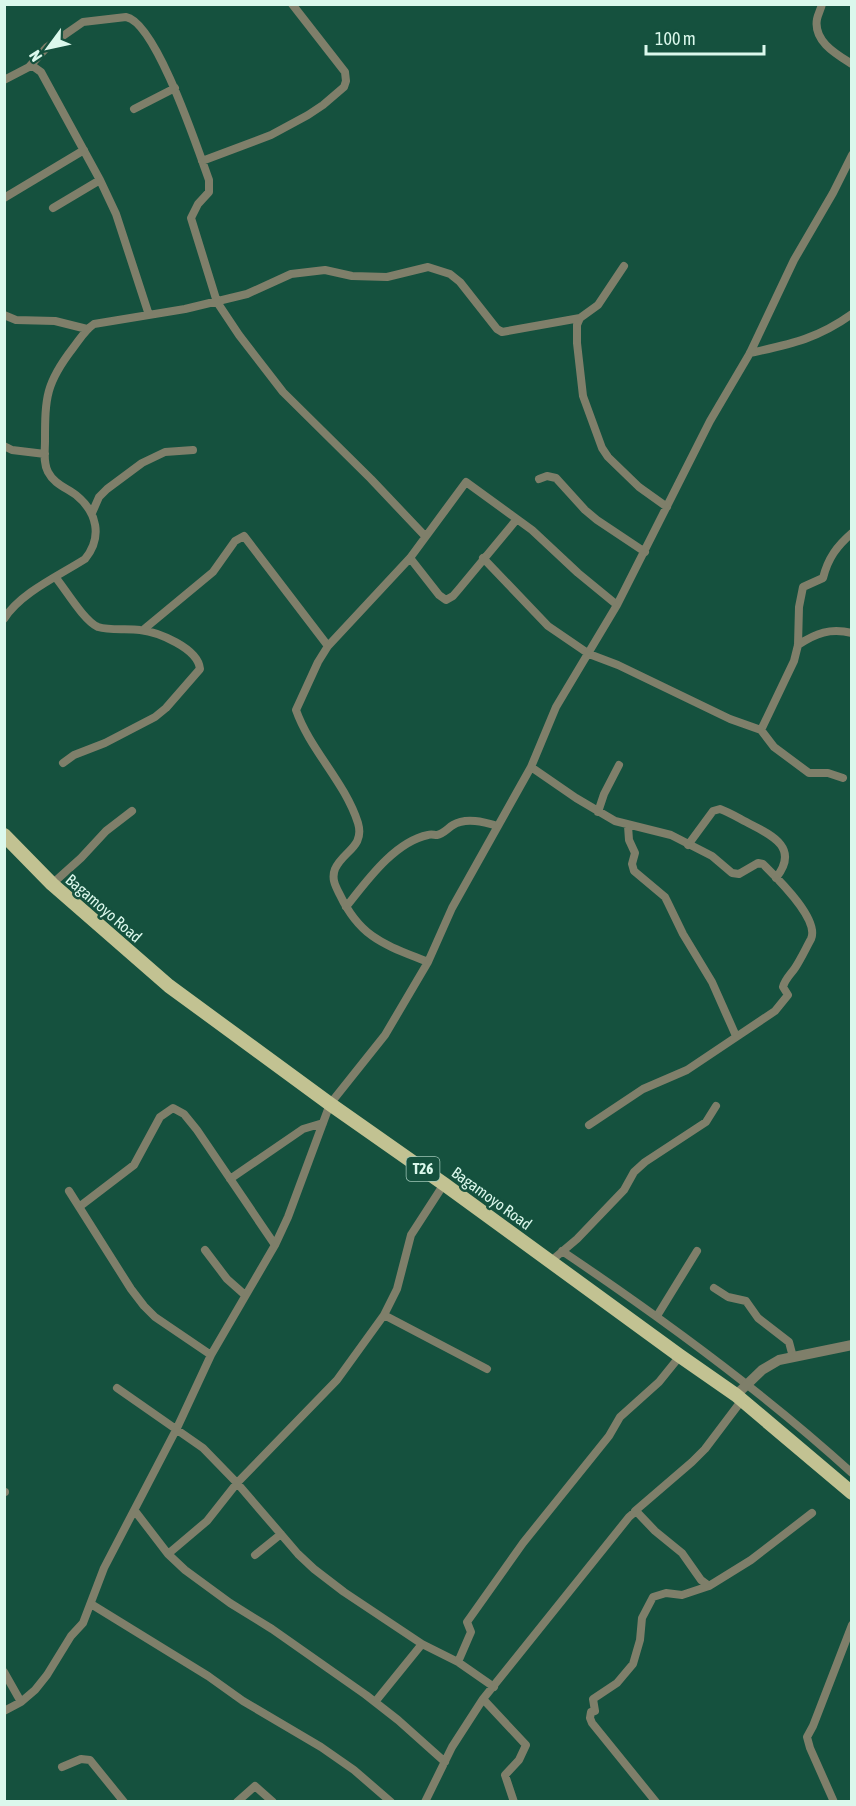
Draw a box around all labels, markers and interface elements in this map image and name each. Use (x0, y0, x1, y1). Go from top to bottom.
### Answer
north arrow (18, 18, 78, 78)
scale bar (646, 18, 764, 56)
text: 100 m (655, 28, 696, 49)
text: N (25, 47, 46, 65)
street label: Bagamoyo Road (62, 870, 146, 947)
road number: T26 (406, 1157, 440, 1181)
street label: Bagamoyo Road (448, 1163, 536, 1234)

